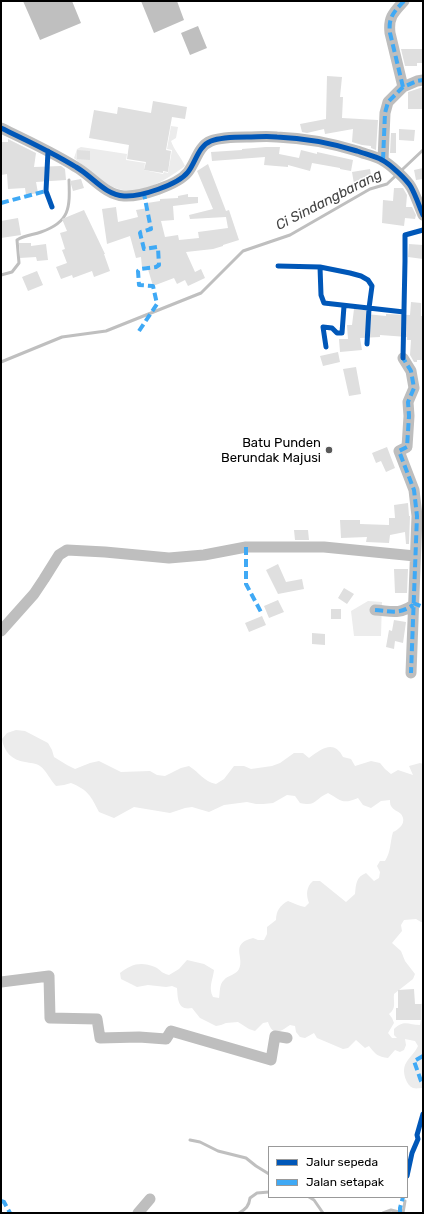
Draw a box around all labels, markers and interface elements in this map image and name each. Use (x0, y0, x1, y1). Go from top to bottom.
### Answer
water label: Ci Sindangbarang (273, 166, 385, 234)
place label: Batu Punden Berundak Majusi (221, 435, 321, 466)
marker: Batu Punden Berundak Majusi (324, 445, 334, 455)
legend (268, 1146, 408, 1198)
text: Jalur sepeda (306, 1155, 378, 1169)
text: Jalan setapak (306, 1175, 384, 1189)

